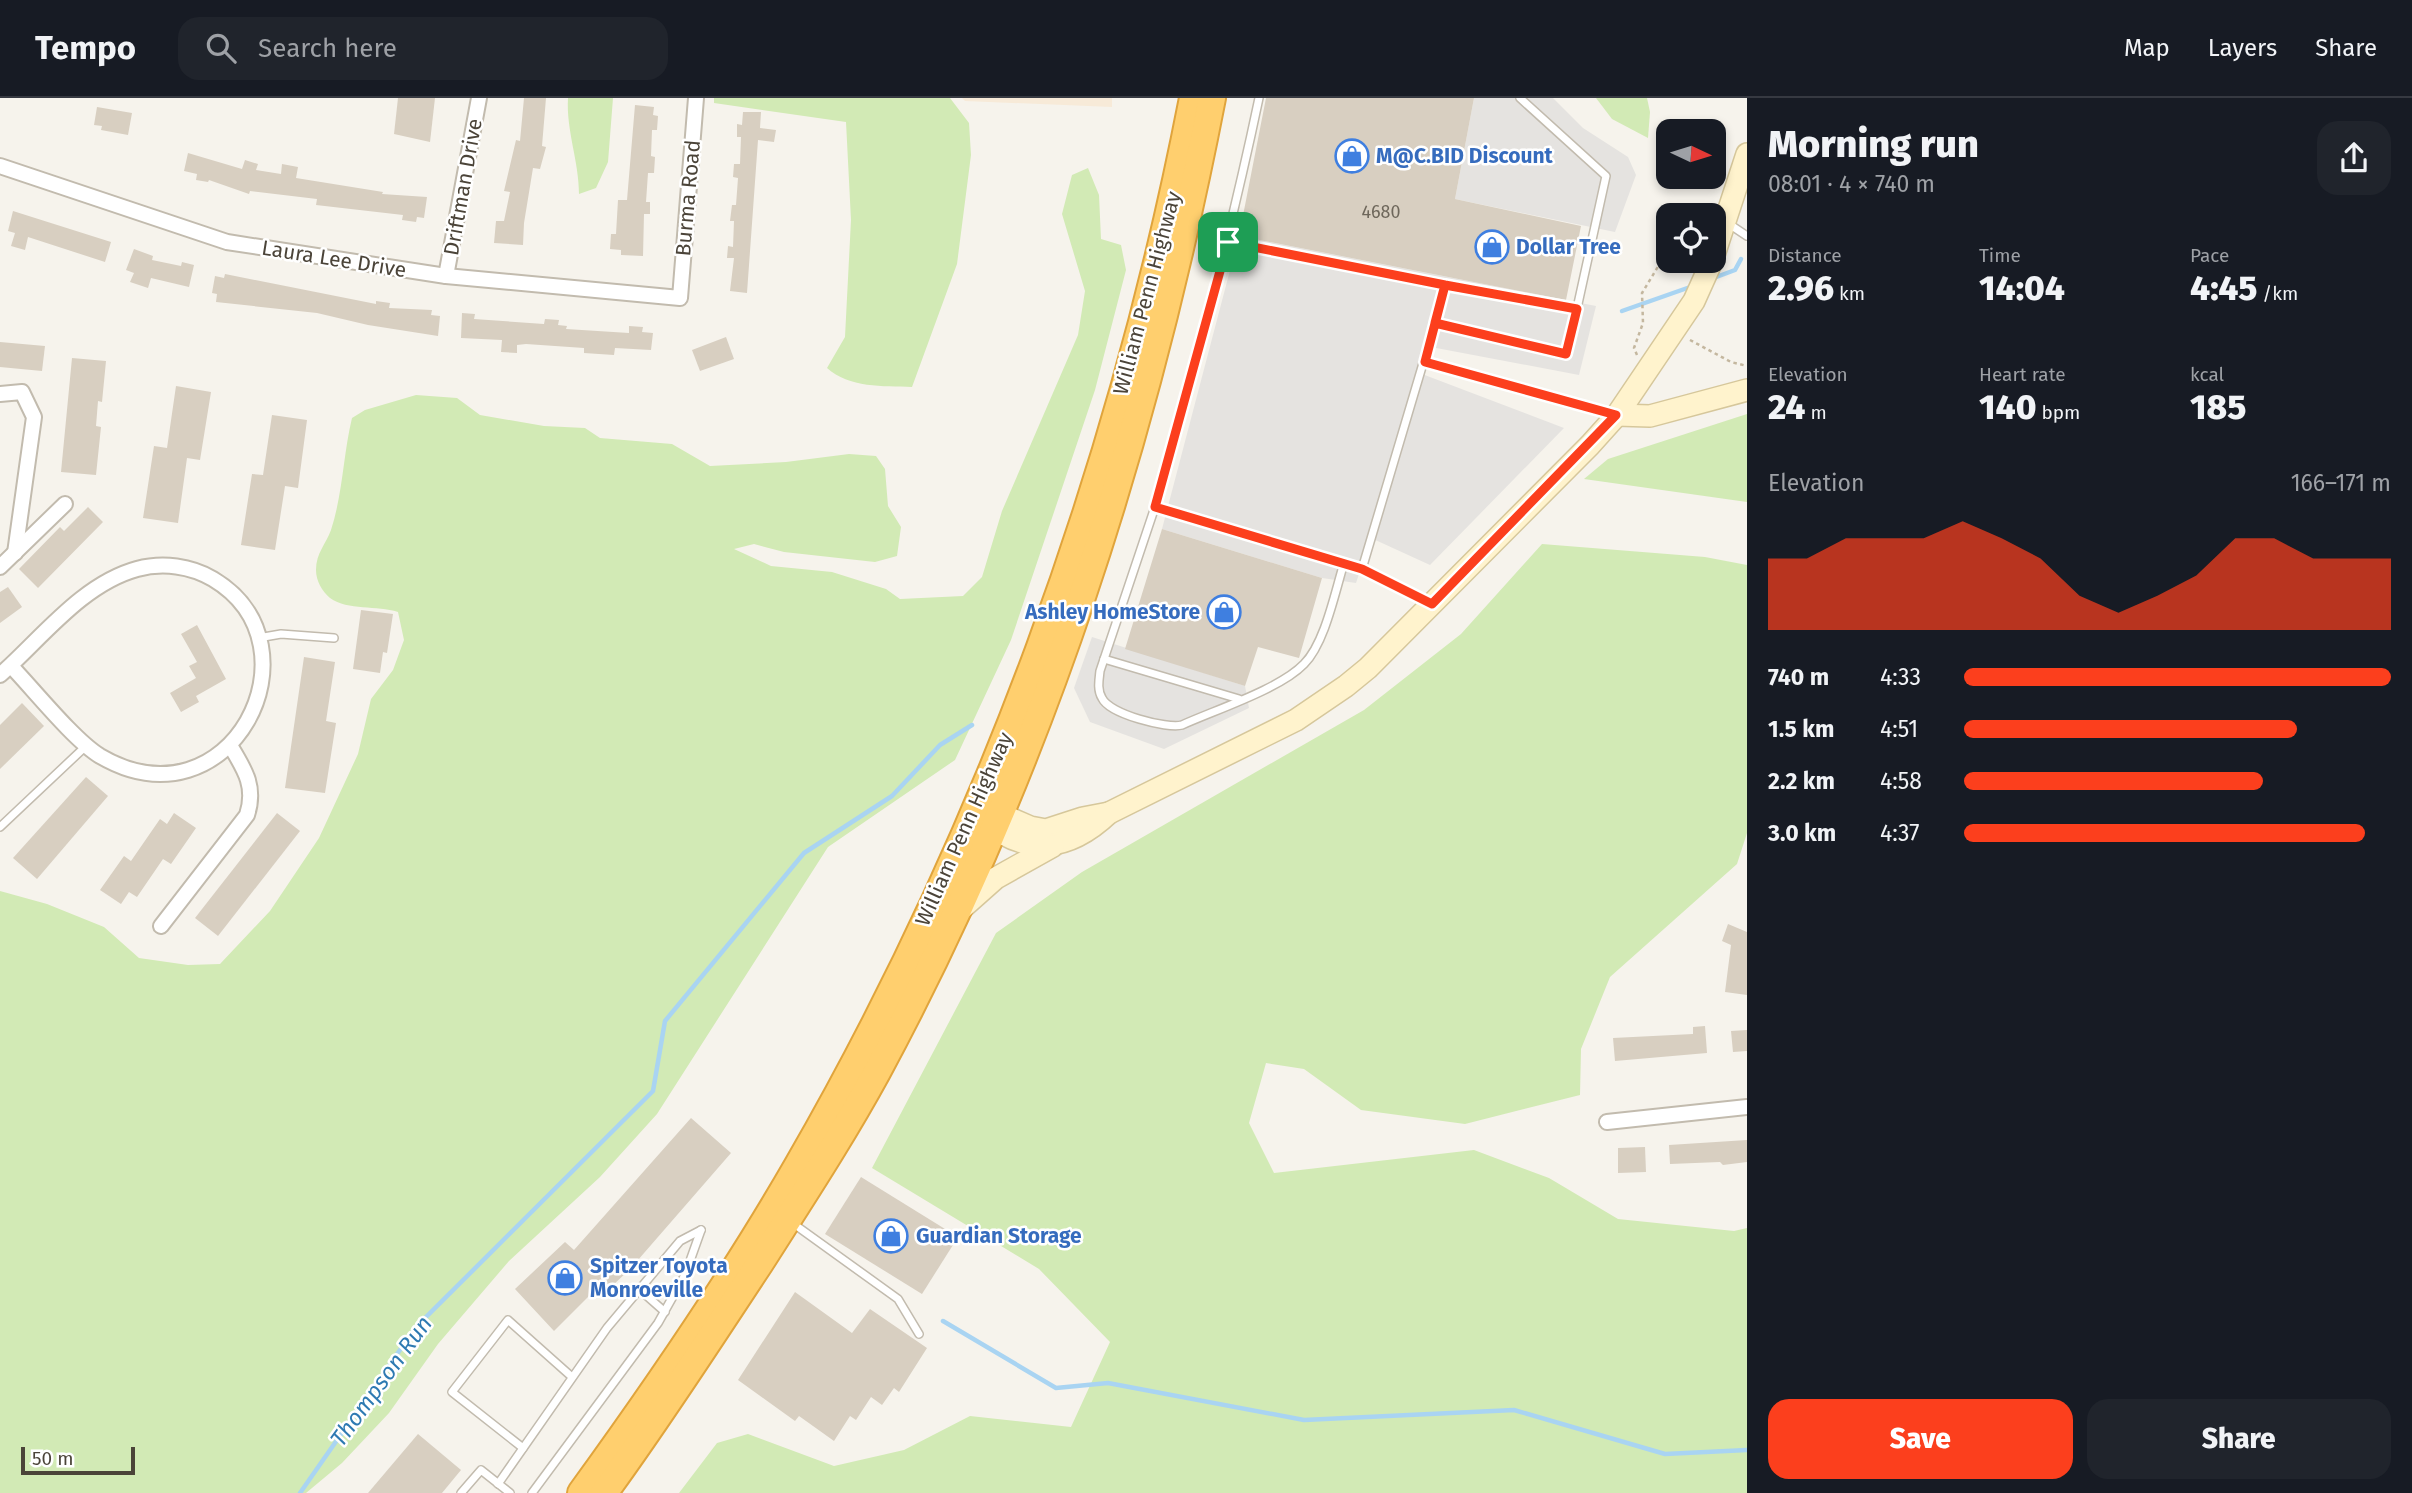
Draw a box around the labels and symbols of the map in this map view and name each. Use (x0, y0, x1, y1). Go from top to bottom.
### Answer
street label: Driftman Drive (438, 116, 488, 258)
north arrow (1656, 119, 1726, 189)
shop icon: M@C.BID Discount (1333, 137, 1371, 175)
street label: Burma Road (670, 139, 706, 257)
place label: M@C.BID Discount (1376, 143, 1554, 169)
street label: William Penn Highway (1107, 188, 1187, 397)
house number: 4680 (1361, 201, 1401, 223)
pin (1198, 212, 1258, 272)
shop icon: Dollar Tree (1473, 228, 1511, 266)
place label: Dollar Tree (1516, 234, 1621, 260)
street label: Laura Lee Drive (260, 235, 408, 283)
shop icon: Ashley HomeStore (1205, 593, 1243, 631)
place label: Ashley HomeStore (1024, 599, 1200, 625)
street label: William Penn Highway (910, 727, 1019, 930)
shop icon: Guardian Storage (872, 1217, 910, 1255)
place label: Guardian Storage (916, 1223, 1082, 1249)
place label: Spitzer Toyota Monroeville (590, 1253, 728, 1303)
shop icon: Spitzer Toyota Monroeville (546, 1259, 584, 1297)
water label: Thompson Run (324, 1310, 438, 1452)
scale bar (21, 1444, 135, 1476)

